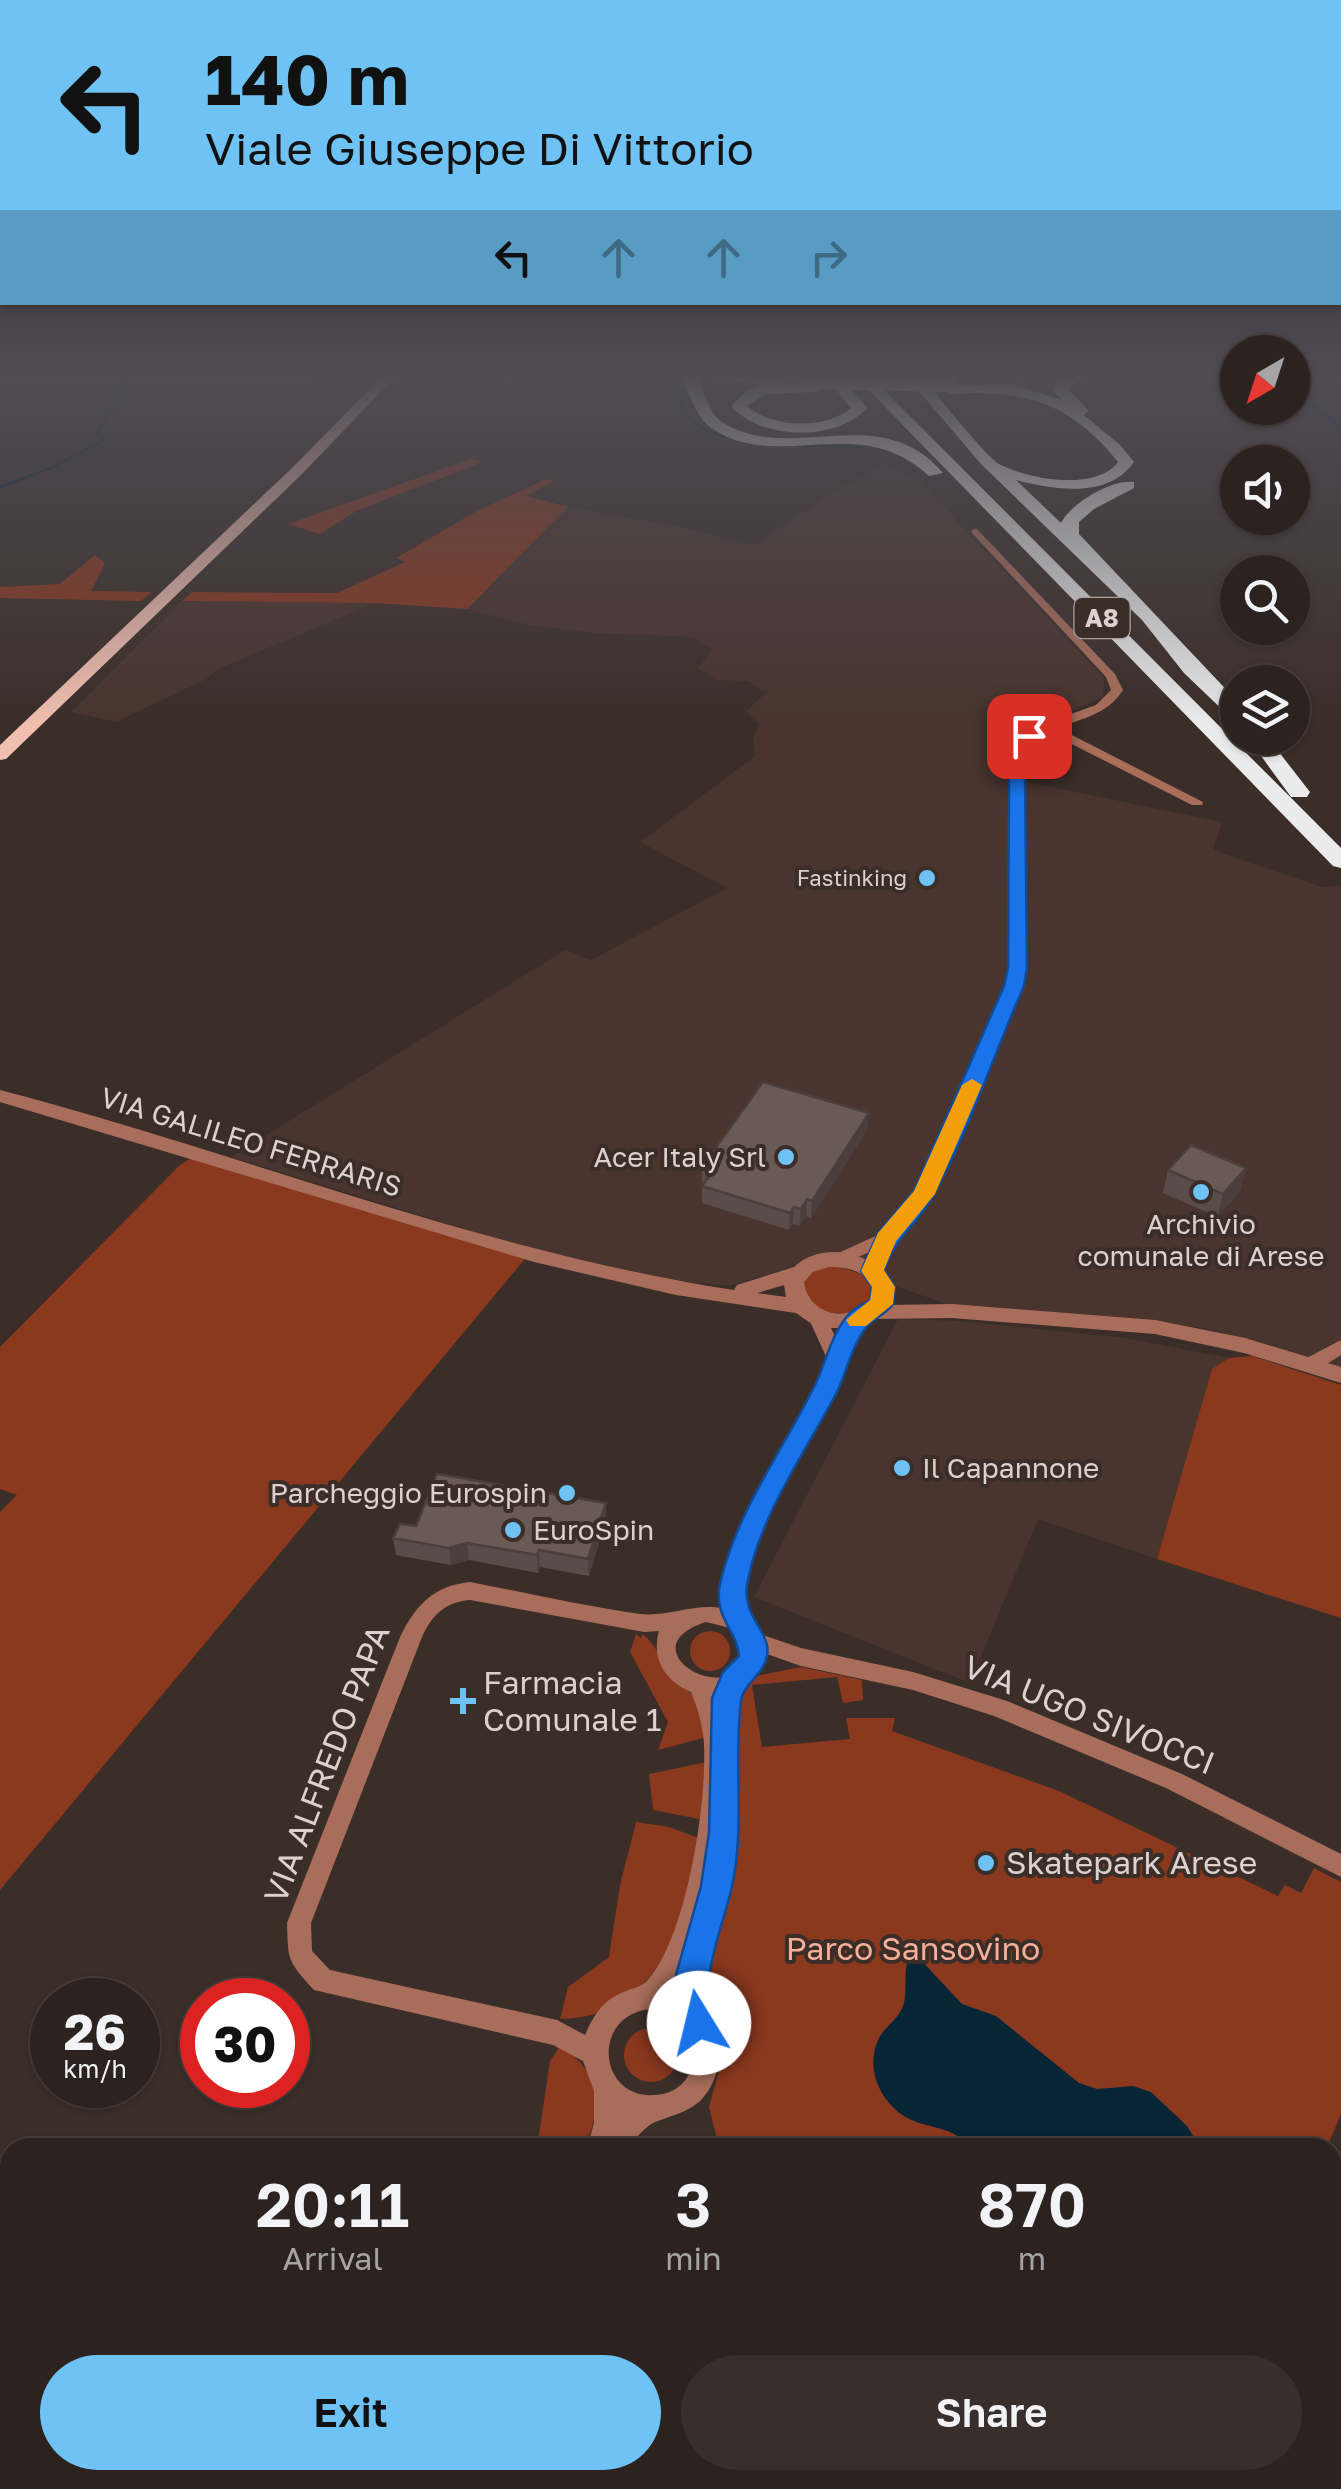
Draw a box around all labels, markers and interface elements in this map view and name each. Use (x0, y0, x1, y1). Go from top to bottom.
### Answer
text: 140 m (205, 36, 409, 120)
icon: left (40, 40, 170, 170)
text: Viale Giuseppe Di Vittorio (205, 121, 754, 175)
icon: left (486, 230, 541, 285)
icon: ahead (591, 230, 646, 285)
icon: ahead (696, 230, 751, 285)
icon: right (801, 230, 856, 285)
north arrow (1220, 335, 1310, 425)
map controls (1220, 335, 1310, 755)
button: sound (1220, 445, 1310, 535)
button: search (1220, 555, 1310, 645)
road number: A8 (1074, 598, 1130, 638)
button: layers (1220, 665, 1310, 755)
pin (987, 694, 1072, 779)
icon: arrive (1002, 709, 1057, 764)
place label: Fastinking (797, 864, 907, 891)
marker: Fastinking (916, 867, 938, 889)
street label: VIA GALILEO FERRARIS (97, 1080, 406, 1203)
place label: Acer Italy Srl (593, 1140, 766, 1173)
marker: Acer Italy Srl (775, 1146, 797, 1168)
marker: Archivio comunale di Arese (1190, 1181, 1212, 1203)
place label: Archivio comunale di Arese (1077, 1207, 1325, 1272)
place label: Il Capannone (922, 1451, 1099, 1484)
marker: Il Capannone (891, 1457, 913, 1479)
place label: Parcheggio Eurospin (270, 1476, 547, 1509)
marker: Parcheggio Eurospin (556, 1482, 578, 1504)
place label: EuroSpin (533, 1513, 654, 1546)
marker: EuroSpin (502, 1519, 524, 1541)
street label: VIA ALFREDO PAPA (256, 1619, 397, 1908)
street label: VIA UGO SIVOCCI (958, 1646, 1220, 1782)
place label: Farmacia Comunale 1 (483, 1663, 661, 1738)
marker: Farmacia Comunale 1 (452, 1690, 474, 1712)
place label: Skatepark Arese (1006, 1843, 1257, 1881)
marker: Skatepark Arese (975, 1852, 997, 1874)
park label: Parco Sansovino (786, 1929, 1040, 1967)
position arrow (647, 1971, 751, 2075)
speed limit sign: 30 (180, 1978, 310, 2108)
text: 26 (64, 2001, 126, 2061)
text: km/h (63, 2053, 127, 2084)
text: 20:11 (256, 2168, 409, 2240)
text: 3 (675, 2168, 712, 2240)
text: 870 (978, 2168, 1086, 2240)
text: Arrival (282, 2239, 383, 2277)
text: min (665, 2239, 722, 2277)
text: m (1018, 2239, 1046, 2277)
button: Exit (40, 2355, 661, 2470)
button: Share (681, 2355, 1302, 2470)

